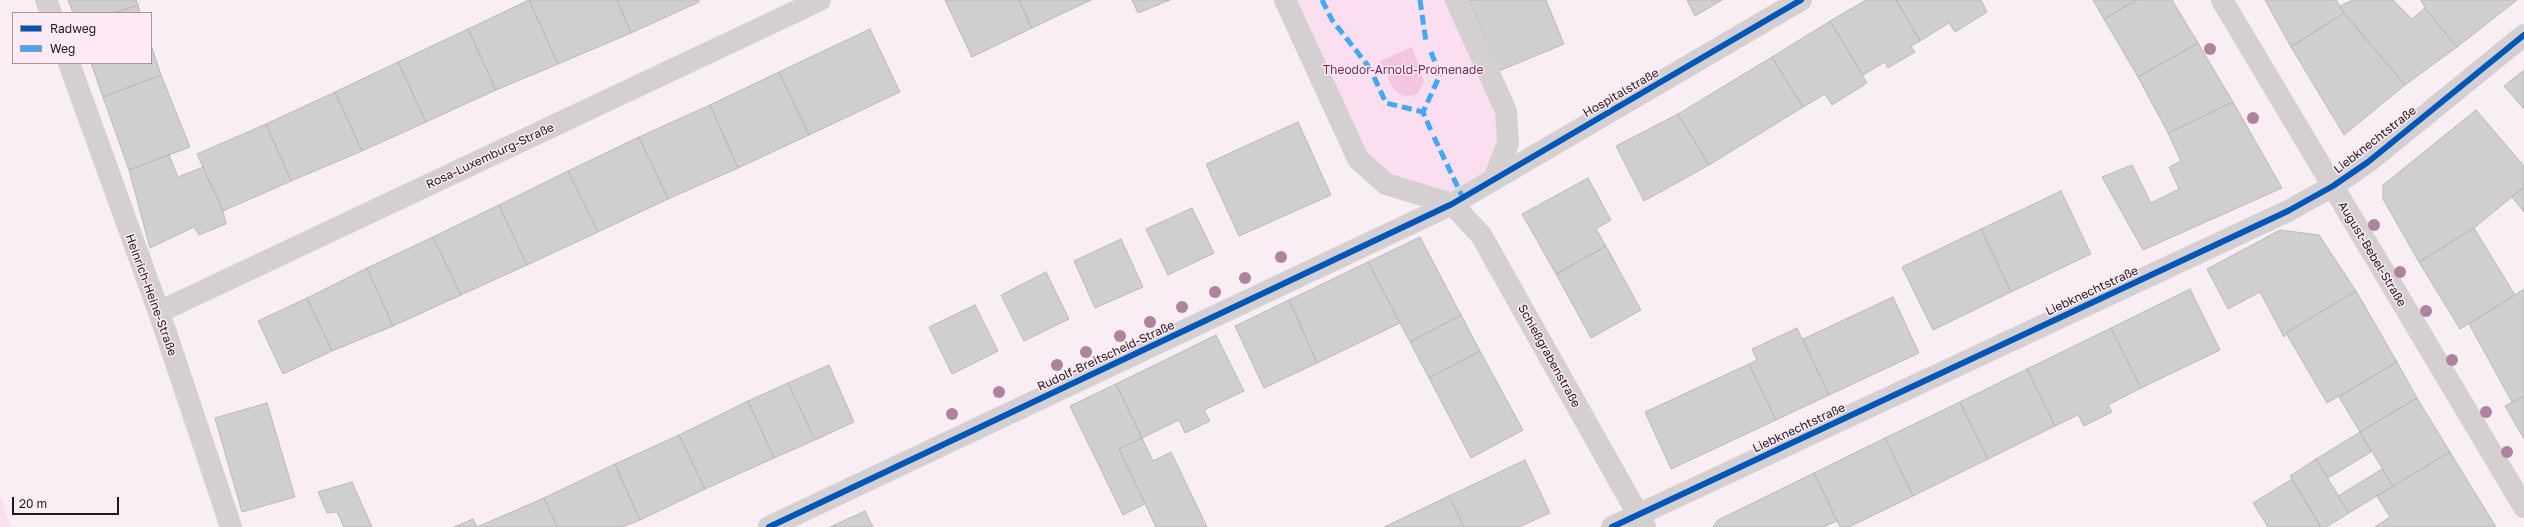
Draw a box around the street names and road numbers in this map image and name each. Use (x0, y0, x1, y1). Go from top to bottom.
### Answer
street label: Hospitalstraße (1581, 65, 1661, 121)
street label: Liebknechtstraße (2331, 103, 2419, 177)
street label: Rosa-Luxemburg-Straße (424, 120, 556, 192)
street label: August-Bebel-Straße (2335, 199, 2409, 309)
street label: Heinrich-Heine-Straße (122, 232, 180, 358)
street label: Liebknechtstraße (2043, 263, 2141, 319)
street label: Schießgrabenstraße (1515, 302, 1583, 410)
street label: Rudolf-Breitscheid-Straße (1035, 318, 1177, 394)
street label: Liebknechtstraße (1750, 400, 1848, 456)

